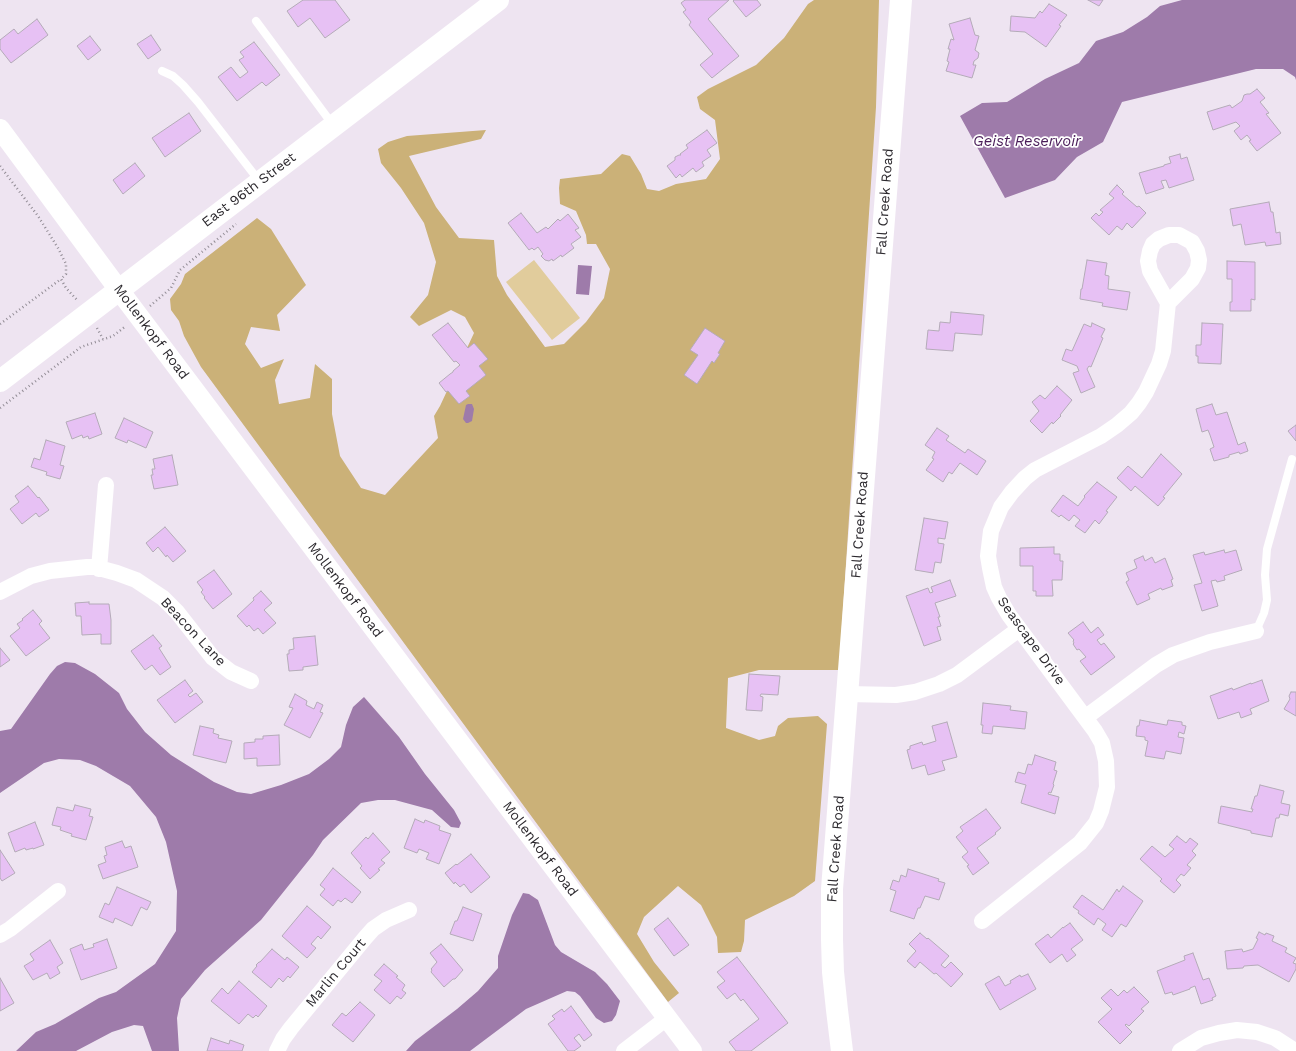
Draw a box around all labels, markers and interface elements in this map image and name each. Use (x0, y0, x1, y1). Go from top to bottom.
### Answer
water label: Geist Reservoir (973, 133, 1081, 151)
street label: Fall Creek Road (873, 148, 897, 256)
street label: East 96th Street (199, 149, 299, 231)
street label: Mollenkopf Road (110, 281, 192, 383)
street label: Fall Creek Road (848, 471, 872, 579)
street label: Mollenkopf Road (304, 539, 386, 641)
street label: Beacon Lane (157, 594, 229, 670)
street label: Seascape Drive (993, 594, 1069, 688)
street label: Fall Creek Road (824, 795, 848, 903)
street label: Mollenkopf Road (499, 798, 581, 900)
street label: Marlin Court (302, 935, 370, 1011)

